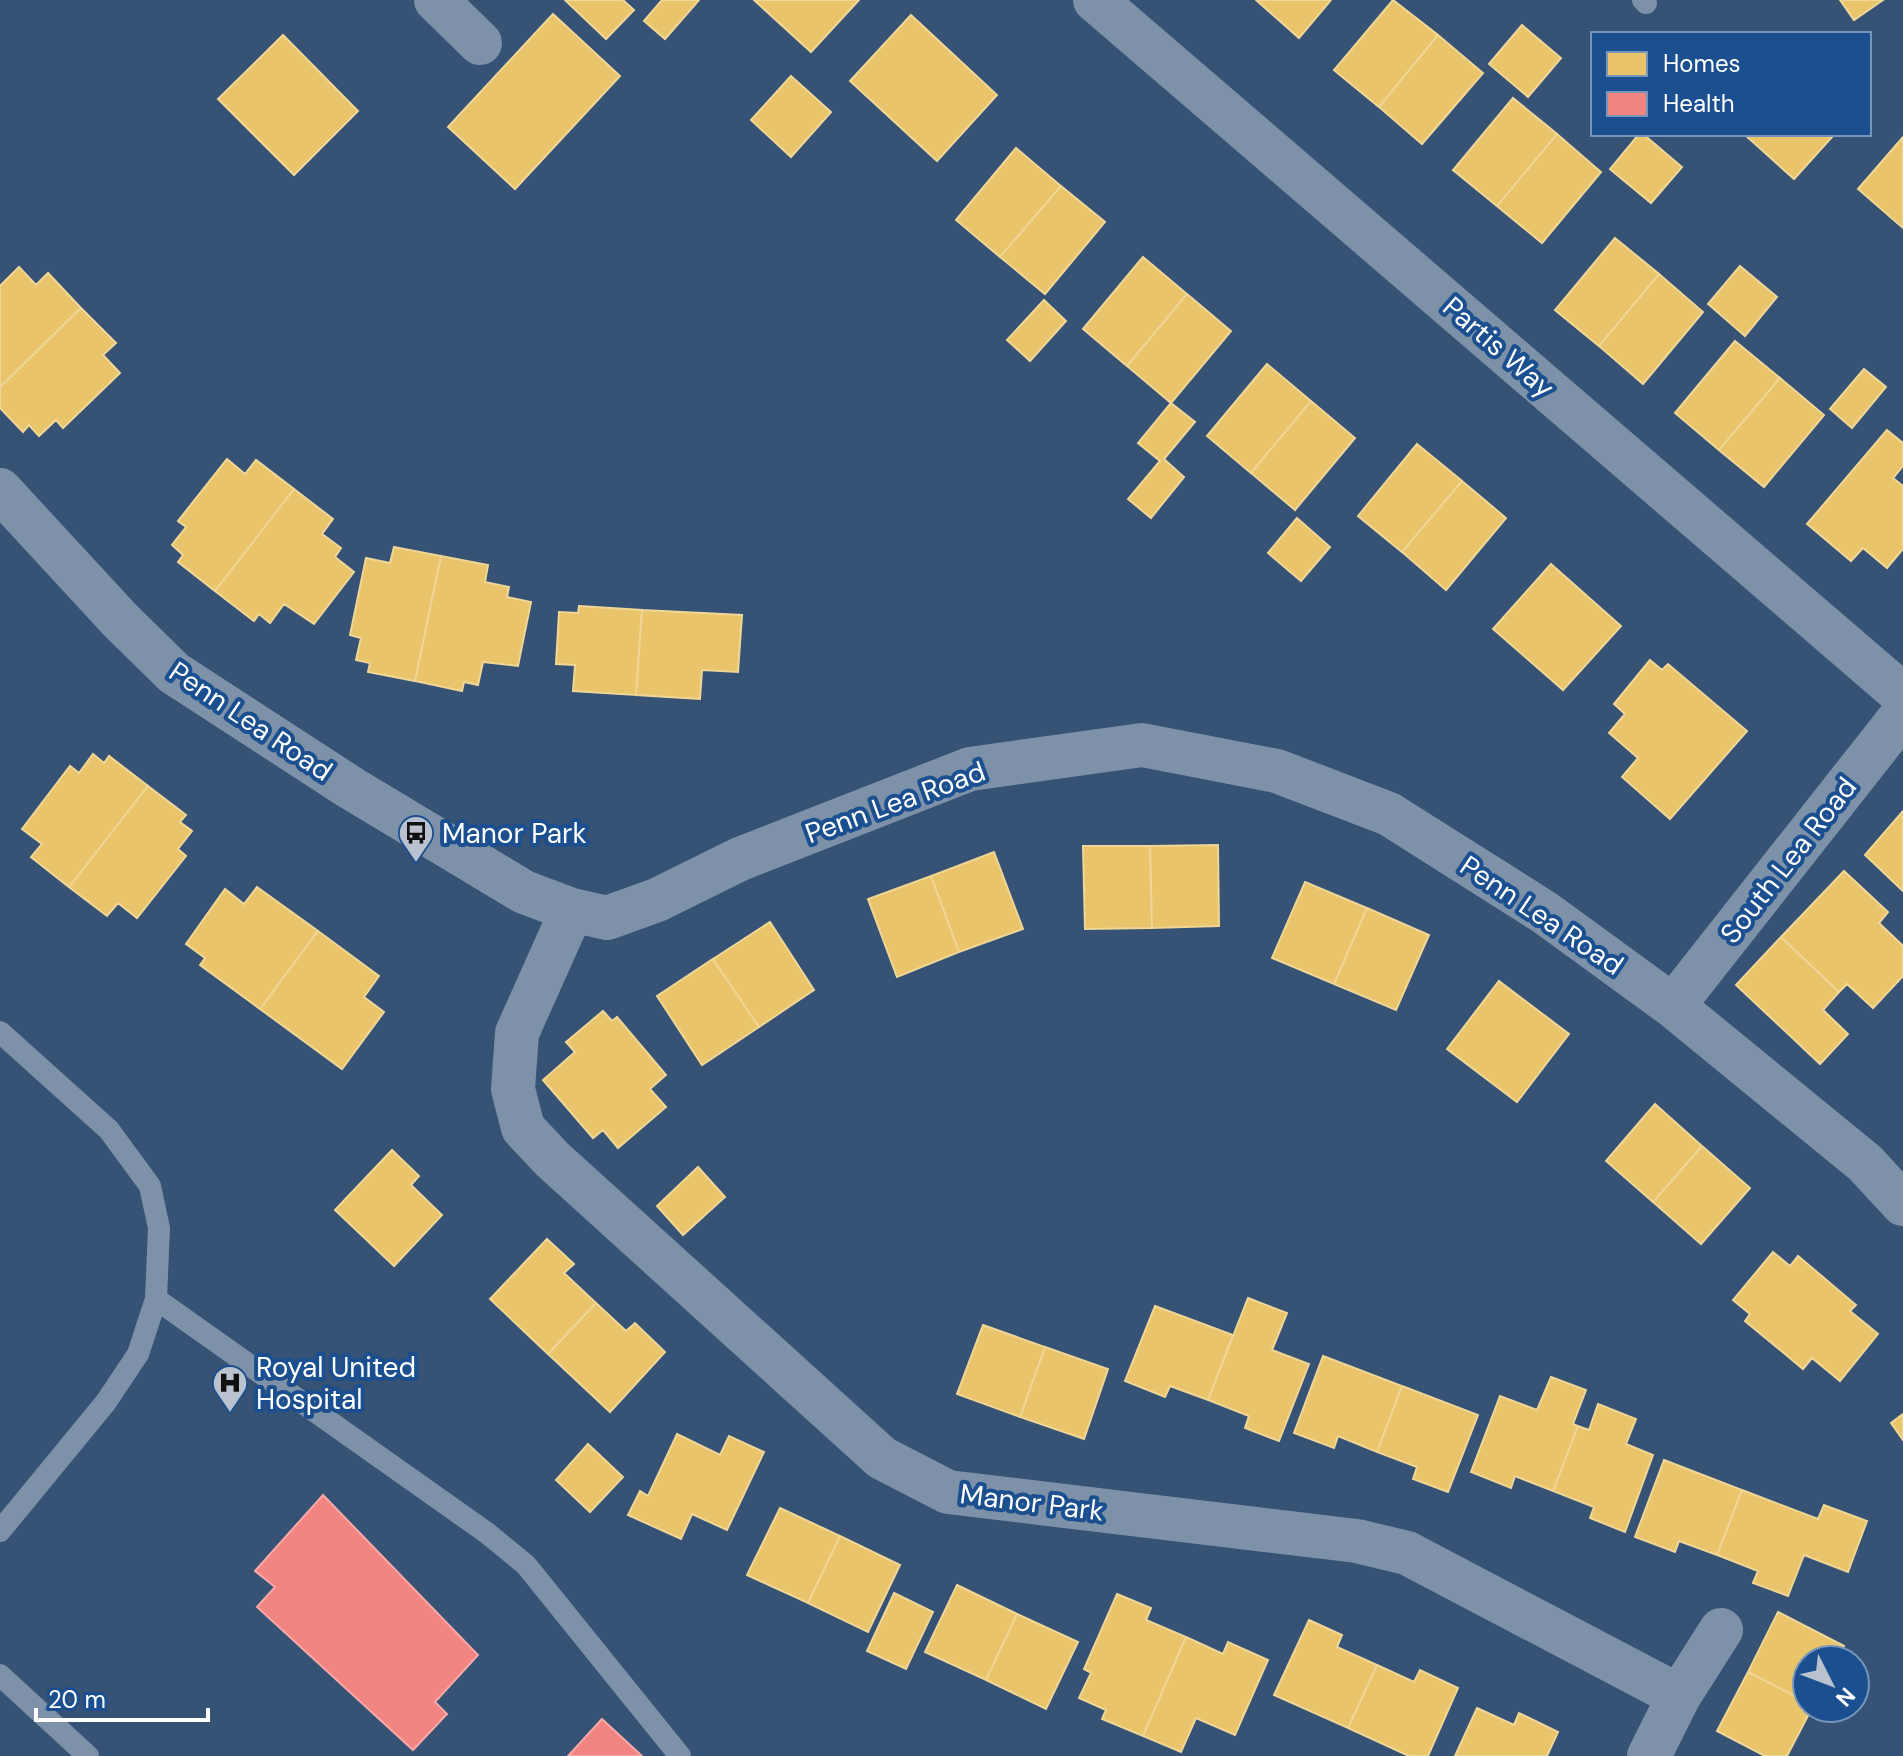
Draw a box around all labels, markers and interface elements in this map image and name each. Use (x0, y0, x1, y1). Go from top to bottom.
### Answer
legend (1591, 32, 1871, 136)
text: Homes (1663, 48, 1741, 79)
text: Health (1663, 88, 1735, 119)
street label: Partis Way (1435, 289, 1562, 406)
street label: Penn Lea Road (162, 653, 339, 790)
street label: Penn Lea Road (800, 753, 990, 852)
street label: South Lea Road (1712, 770, 1865, 951)
bus stop icon: Manor Park (397, 814, 435, 864)
place label: Manor Park (442, 815, 587, 852)
street label: Penn Lea Road (1453, 847, 1630, 984)
place label: Royal United Hospital (256, 1349, 416, 1418)
hospital icon: Royal United Hospital (211, 1364, 249, 1414)
street label: Manor Park (958, 1475, 1106, 1530)
north arrow (1791, 1644, 1871, 1724)
scale bar (36, 1672, 208, 1722)
text: N (1829, 1681, 1862, 1713)
text: 20 m (48, 1684, 106, 1715)

